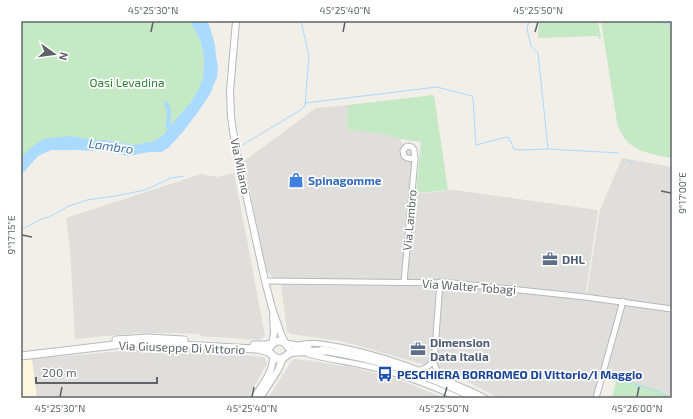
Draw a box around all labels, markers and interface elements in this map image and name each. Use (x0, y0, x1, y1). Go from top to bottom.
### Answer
text: 45°25'30"N (128, 4, 178, 16)
text: 45°25'40"N (320, 4, 370, 16)
text: 45°25'50"N (513, 4, 563, 16)
north arrow (34, 34, 74, 74)
text: N (57, 51, 71, 62)
park label: Oasi Levadina (89, 75, 165, 89)
water label: Lambro (87, 135, 135, 157)
street label: Via Milano (228, 137, 254, 196)
shop icon: Spinagomme (287, 171, 305, 189)
text: 9°17'00"E (676, 172, 688, 214)
place label: Spinagomme (308, 173, 382, 187)
street label: Via Lambro (399, 189, 419, 251)
text: 9°17'15"E (5, 215, 17, 255)
office icon: DHL (541, 250, 559, 268)
place label: DHL (562, 252, 585, 266)
street label: Via Walter Tobagi (422, 276, 517, 296)
place label: Dimension Data Italia (430, 335, 490, 363)
street label: Via Giuseppe Di Vittorio (118, 338, 246, 356)
office icon: Dimension Data Italia (409, 340, 427, 358)
scale bar (36, 359, 157, 385)
text: 200 m (42, 365, 76, 379)
bus stop icon: PESCHIERA BORROMEO Di Vittorio/I Maggio (376, 365, 394, 383)
place label: PESCHIERA BORROMEO Di Vittorio/I Maggio (397, 367, 642, 381)
text: 45°25'30"N (35, 402, 85, 414)
text: 45°25'40"N (227, 402, 277, 414)
text: 45°25'50"N (419, 402, 469, 414)
text: 45°26'00"N (611, 402, 663, 414)

